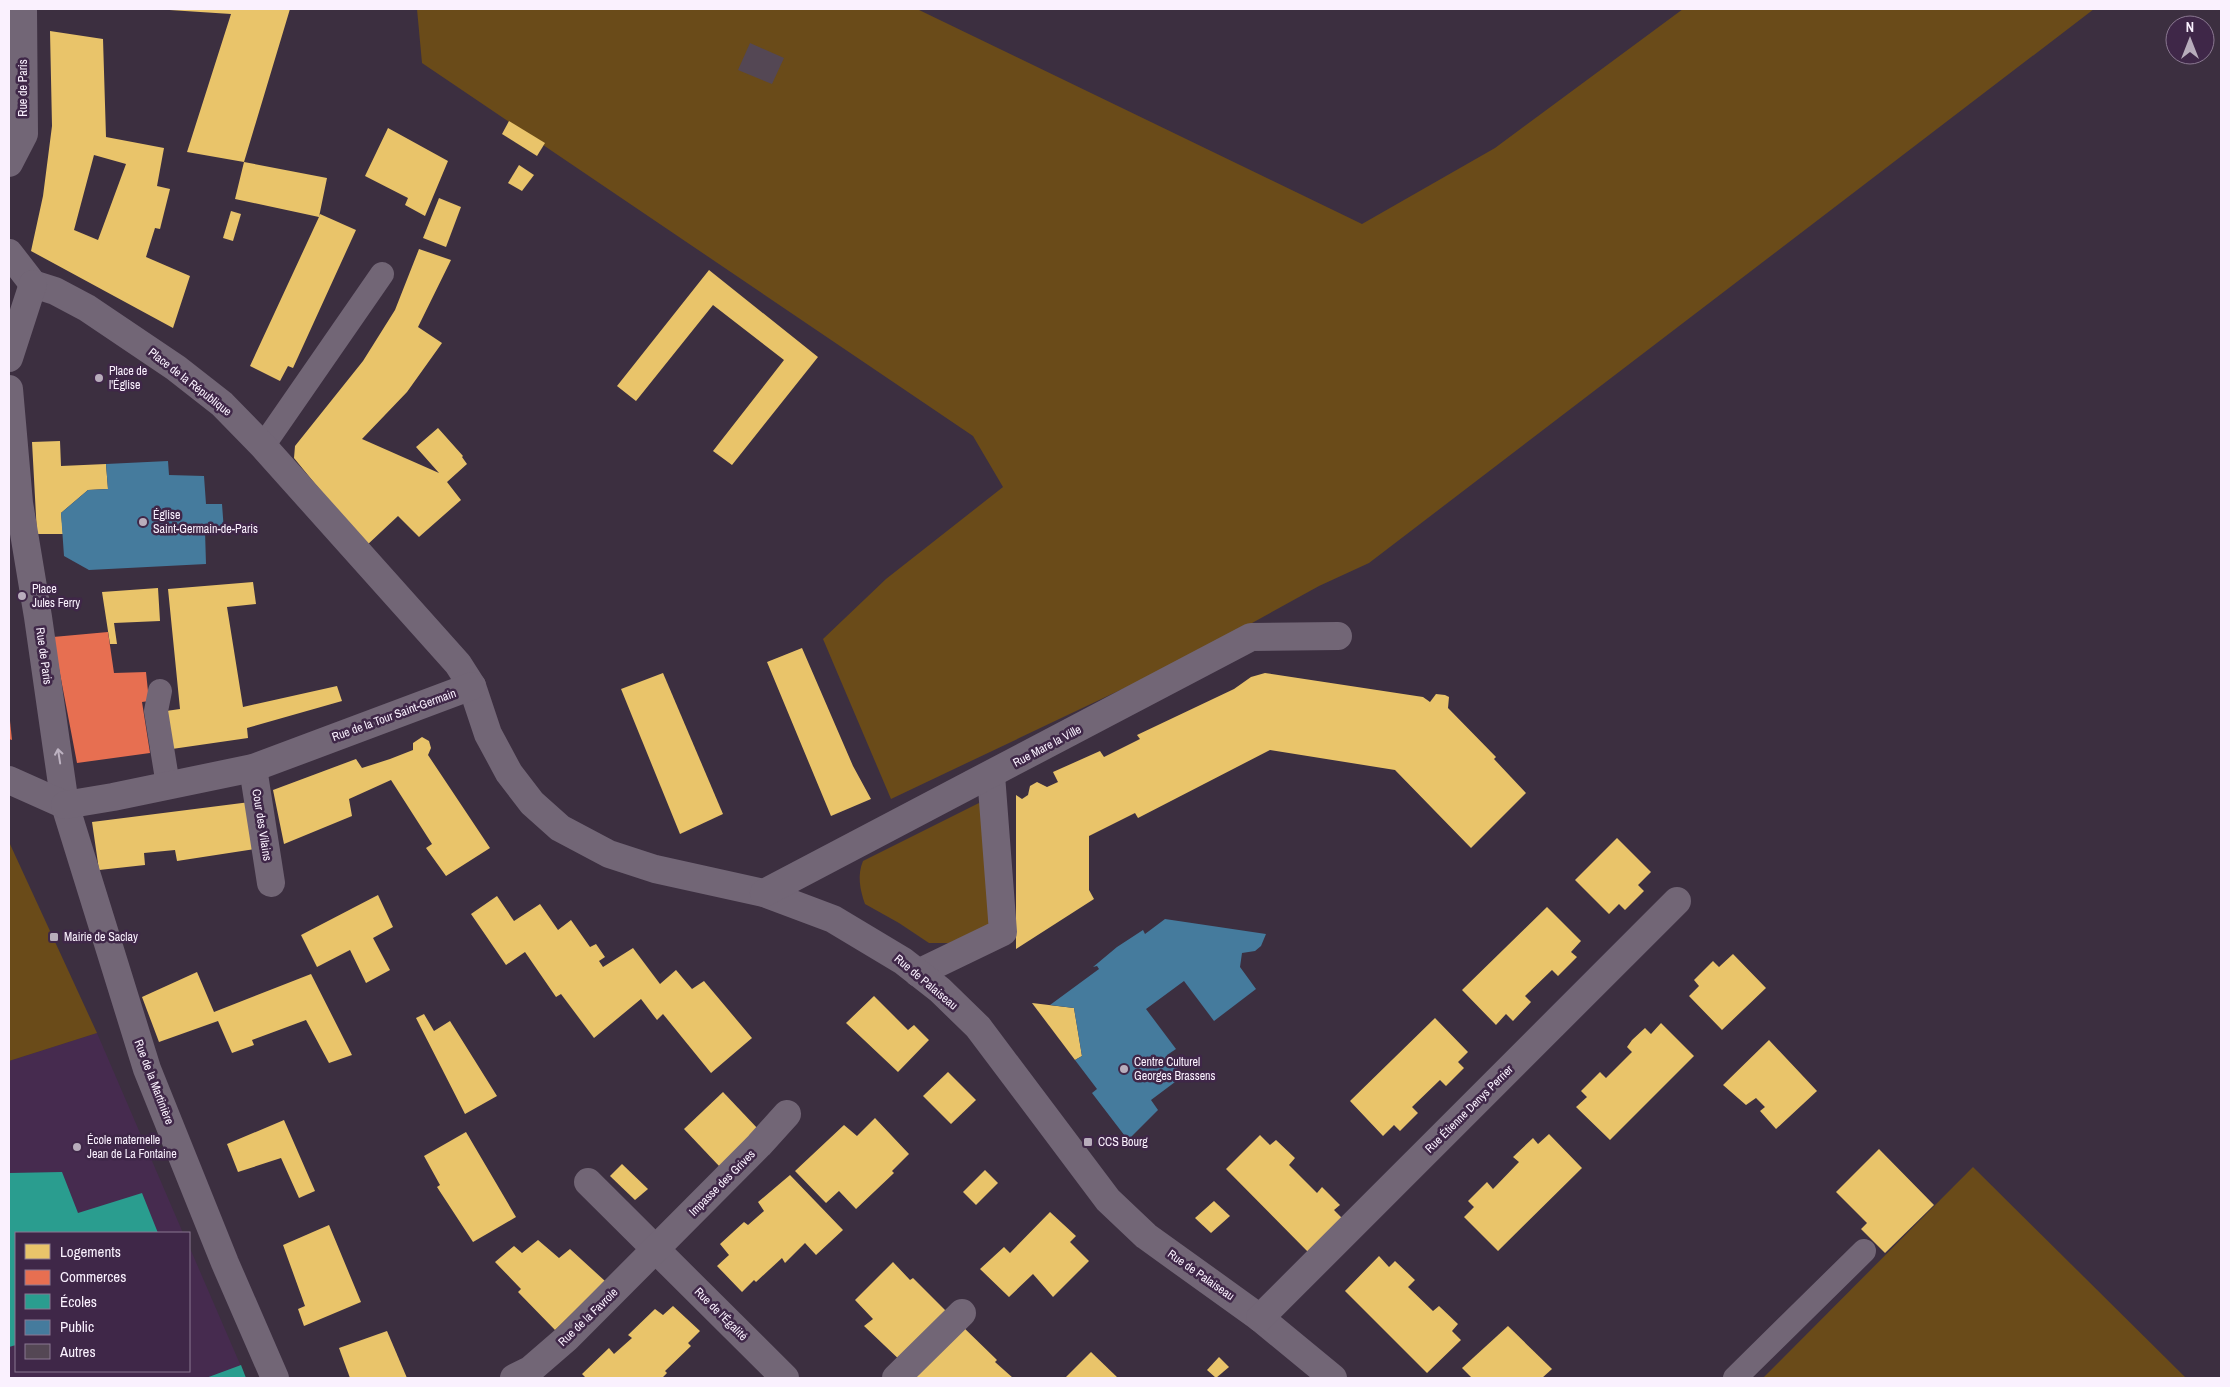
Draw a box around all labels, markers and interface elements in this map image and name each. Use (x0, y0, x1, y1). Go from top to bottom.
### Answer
north arrow (2165, 15, 2215, 65)
text: N (2186, 18, 2194, 36)
street label: Rue de Paris (15, 59, 31, 117)
street label: Place de la République (145, 344, 235, 420)
place label: Place de l'Église (109, 363, 147, 393)
marker: Place de l'Église (93, 372, 105, 384)
place label: Église Saint-Germain-de-Paris (153, 507, 258, 537)
marker: Église Saint-Germain-de-Paris (137, 516, 149, 528)
place label: Place Jules Ferry (32, 581, 80, 611)
marker: Place Jules Ferry (16, 590, 28, 602)
street label: Rue de Paris (32, 626, 56, 686)
street label: Rue de la Tour Saint-Germain (330, 685, 458, 745)
street label: Rue Mare la Ville (1010, 721, 1084, 771)
one-way arrow (54, 749, 64, 765)
street label: Cour des Vilains (248, 788, 276, 862)
place label: Mairie de Saclay (64, 929, 138, 945)
marker: Mairie de Saclay (48, 931, 60, 943)
street label: Rue de Palaiseau (891, 951, 961, 1013)
street label: Rue de la Martinière (130, 1037, 178, 1127)
place label: Centre Culturel Georges Brassens (1134, 1054, 1216, 1084)
street label: Rue Étienne Denys Perrier (1422, 1061, 1517, 1156)
marker: Centre Culturel Georges Brassens (1118, 1063, 1130, 1075)
place label: École maternelle Jean de La Fontaine (87, 1132, 177, 1162)
place label: CCS Bourg (1098, 1134, 1148, 1150)
marker: CCS Bourg (1082, 1136, 1094, 1148)
marker: École maternelle Jean de La Fontaine (71, 1141, 83, 1153)
street label: Impasse des Grives (685, 1146, 759, 1220)
legend (15, 1232, 190, 1372)
text: Logements (60, 1241, 121, 1262)
street label: Rue de Palaiseau (1164, 1246, 1238, 1304)
text: Commerces (60, 1266, 126, 1287)
street label: Rue de la Favrole (555, 1284, 621, 1350)
street label: Rue de l'Égalité (691, 1284, 751, 1344)
text: Écoles (60, 1291, 97, 1312)
text: Public (60, 1316, 94, 1337)
text: Autres (59, 1341, 96, 1362)

